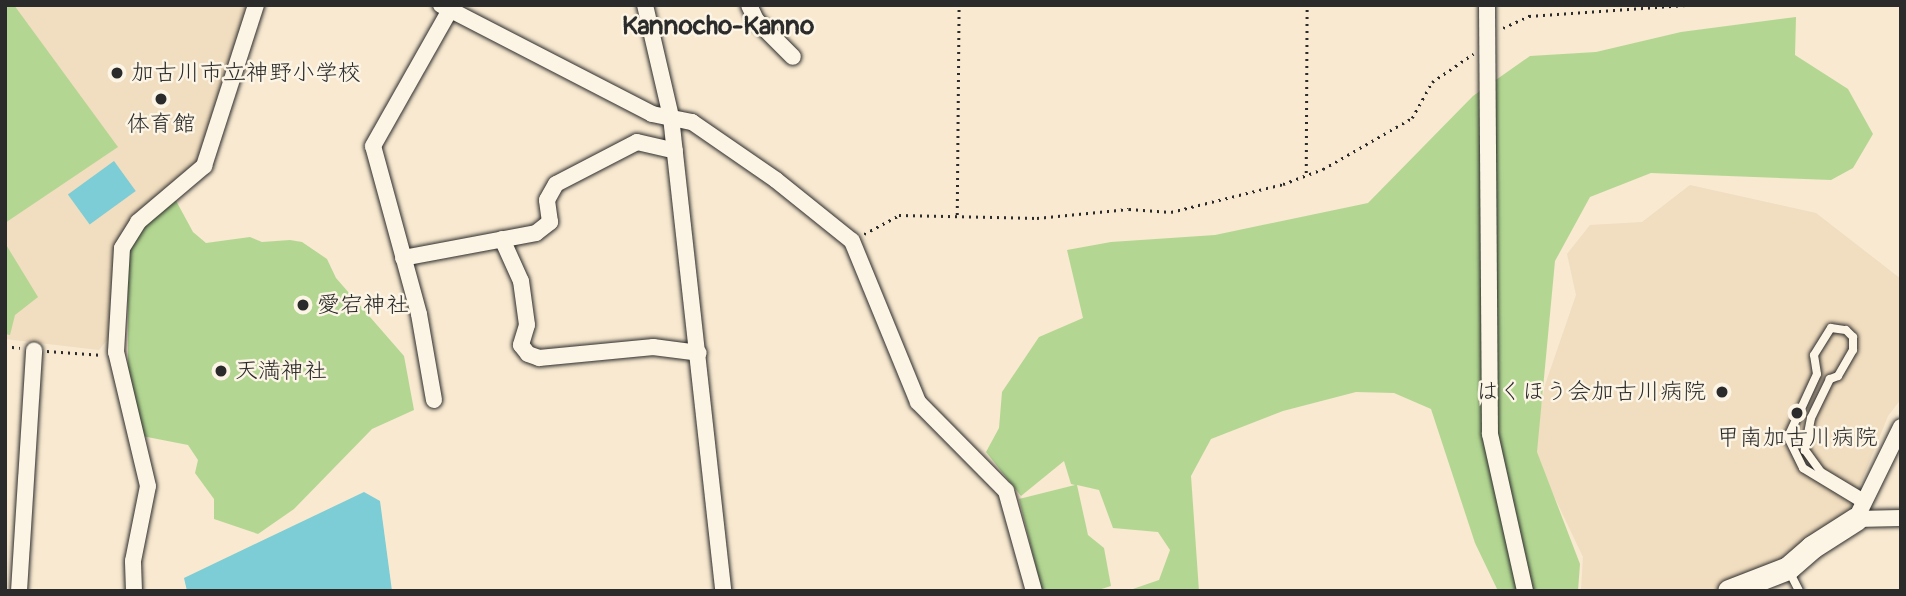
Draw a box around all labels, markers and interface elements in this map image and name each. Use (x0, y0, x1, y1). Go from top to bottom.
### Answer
district label: Kannocho-Kanno (622, 11, 814, 43)
place label: 加古川市立神野小学校 (131, 59, 361, 87)
marker: 加古川市立神野小学校 (109, 65, 125, 81)
marker: 体育館 (153, 91, 169, 107)
place label: 体育館 (127, 110, 195, 138)
place label: 愛宕神社 (317, 291, 409, 319)
marker: 愛宕神社 (295, 297, 311, 313)
place label: 天満神社 (235, 357, 327, 385)
marker: 天満神社 (213, 363, 229, 379)
place label: はくほう会加古川病院 (1476, 378, 1706, 406)
marker: はくほう会加古川病院 (1712, 382, 1732, 402)
marker: 甲南加古川病院 (1789, 405, 1805, 421)
place label: 甲南加古川病院 (1717, 424, 1877, 452)

